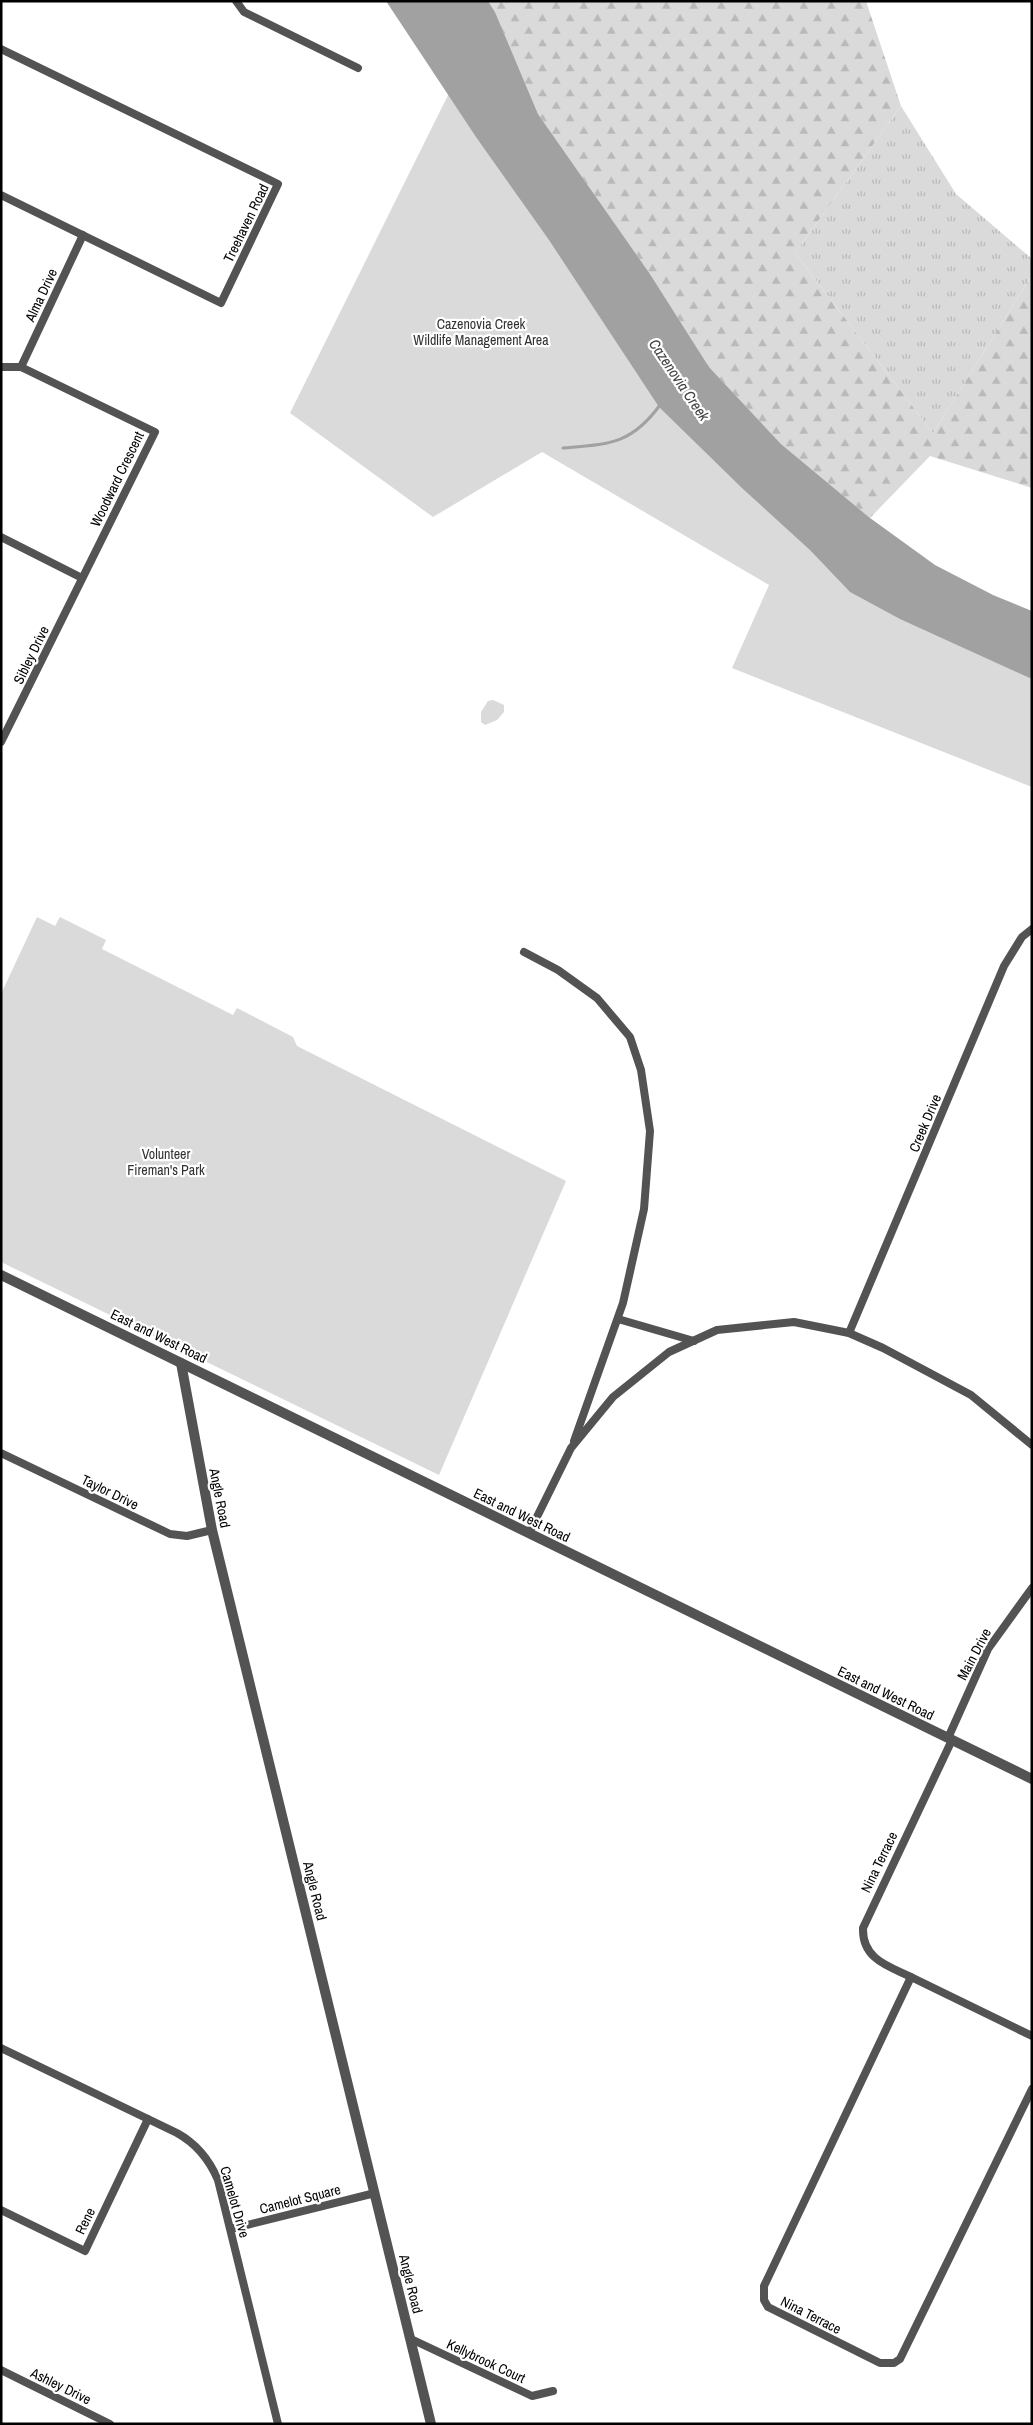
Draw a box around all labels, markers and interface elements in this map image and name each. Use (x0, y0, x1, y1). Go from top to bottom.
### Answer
street label: Treehaven Road (219, 181, 273, 265)
street label: Alma Drive (20, 265, 61, 325)
park label: Cazenovia Creek Wildlife Management Area (413, 315, 549, 349)
water label: Cazenovia Creek (644, 334, 715, 426)
street label: Woodward Crescent (86, 428, 148, 530)
street label: Sibley Drive (9, 623, 53, 687)
street label: Creek Drive (905, 1091, 945, 1155)
park label: Volunteer Fireman's Park (127, 1145, 205, 1179)
street label: East and West Road (108, 1305, 210, 1367)
street label: Angle Road (205, 1466, 235, 1529)
street label: Taylor Drive (78, 1470, 142, 1514)
street label: East and West Road (471, 1484, 573, 1546)
street label: Main Drive (953, 1625, 995, 1683)
street label: East and West Road (835, 1662, 937, 1724)
street label: Nina Terrace (857, 1829, 901, 1895)
street label: Angle Road (299, 1859, 331, 1922)
street label: Camelot Drive (216, 2164, 254, 2240)
street label: Camelot Square (258, 2180, 342, 2218)
street label: Rene (71, 2205, 99, 2237)
street label: Angle Road (395, 2252, 427, 2315)
street label: Nina Terrace (778, 2292, 844, 2338)
street label: Kellybrook Court (444, 2335, 528, 2387)
street label: Ashley Drive (27, 2363, 94, 2408)

